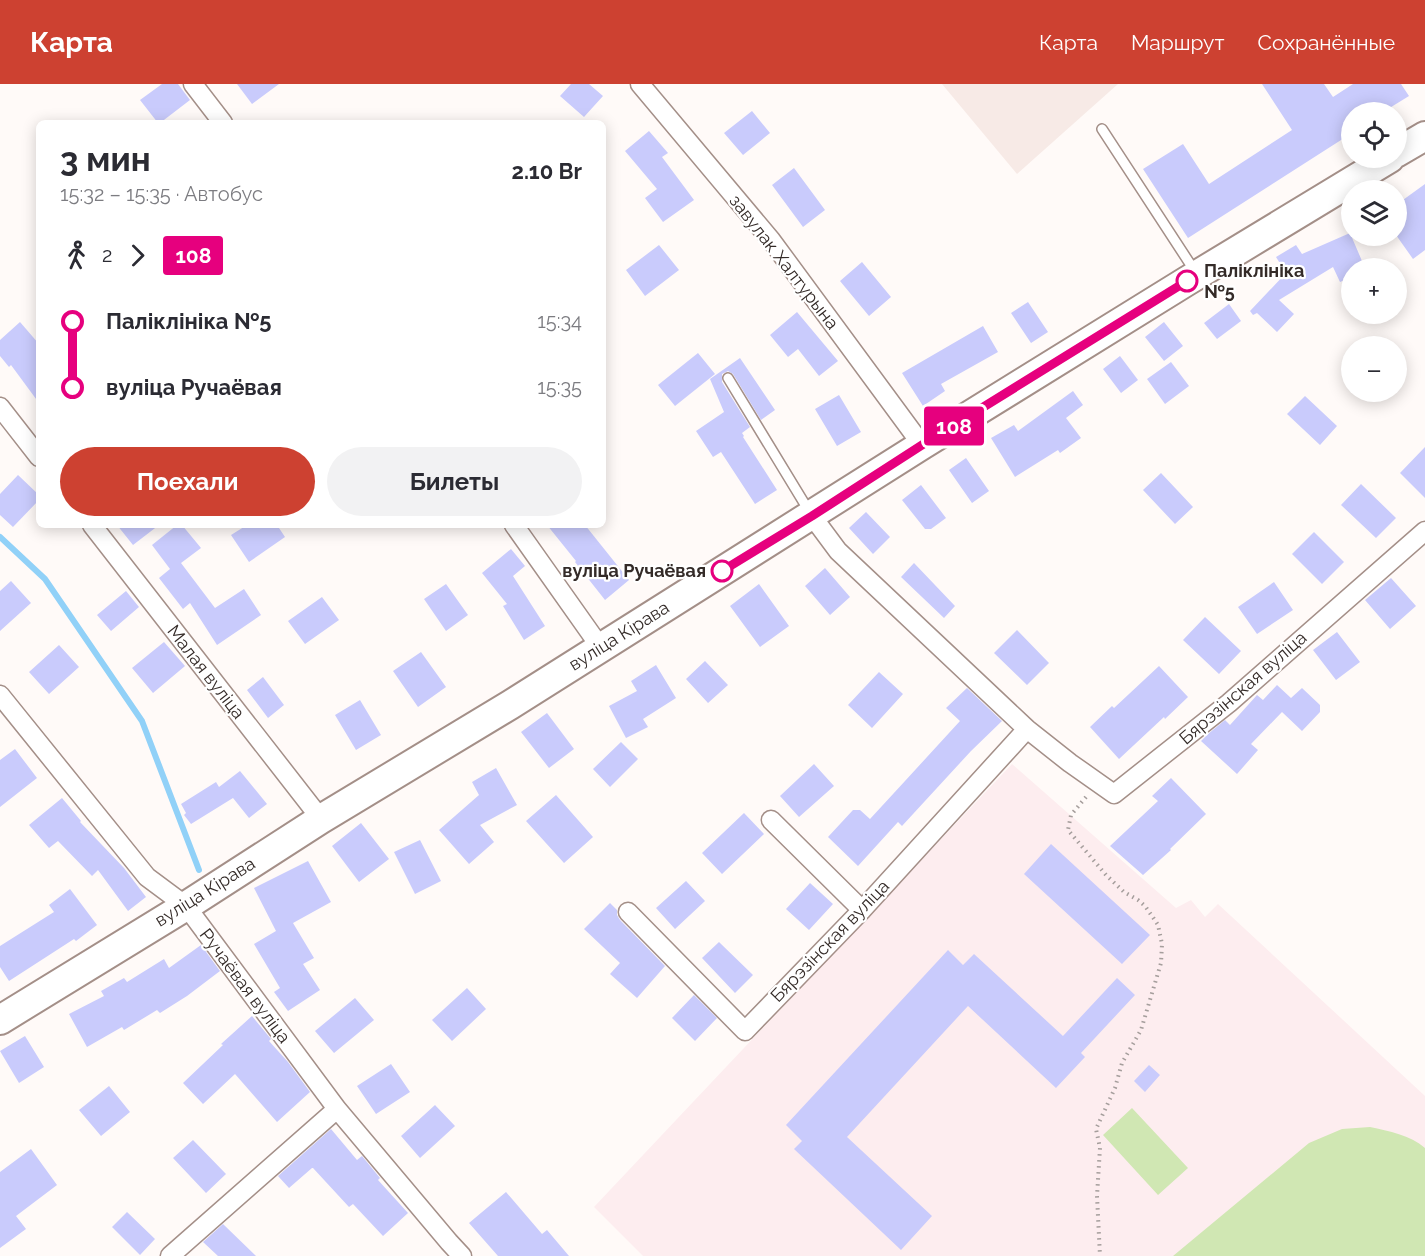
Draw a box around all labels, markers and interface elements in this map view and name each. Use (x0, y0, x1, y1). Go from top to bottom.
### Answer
text: Карта (30, 26, 113, 59)
text: Карта (1039, 30, 1098, 55)
text: Маршрут (1131, 30, 1224, 55)
text: Сохранённые (1257, 30, 1395, 55)
map controls (1341, 102, 1407, 402)
button: locate (1341, 102, 1407, 168)
text: 3 мин (60, 140, 151, 179)
text: 2.10 Br (512, 158, 582, 184)
button: layers (1341, 180, 1407, 246)
text: 15:32 – 15:35 · Автобус (60, 182, 263, 206)
street label: завулак Халтурына (725, 190, 843, 333)
icon: walk (60, 239, 93, 272)
icon: forward (121, 239, 154, 272)
text: 2 (102, 243, 112, 267)
text: 108 (175, 243, 211, 268)
button: + (1341, 258, 1407, 324)
place label: Паліклініка №5 (1204, 260, 1304, 302)
marker: Паліклініка №5 (1176, 270, 1198, 292)
text: Паліклініка №5 (106, 308, 271, 334)
text: 15:34 (537, 309, 582, 333)
button: − (1341, 336, 1407, 402)
text: вуліца Ручаёвая (106, 374, 282, 400)
text: 15:35 (537, 375, 582, 399)
line badge: 108 (920, 406, 988, 446)
text: 108 (936, 414, 972, 439)
button: Поехали (60, 447, 315, 516)
button: Билеты (327, 447, 582, 516)
place label: вуліца Ручаёвая (562, 560, 706, 581)
marker: вуліца Ручаёвая (711, 560, 733, 582)
street label: вуліца Кірава (565, 596, 673, 675)
street label: Малая вуліца (163, 621, 250, 723)
street label: Бярэзінская вуліца (1175, 627, 1311, 749)
street label: вуліца Кірава (151, 852, 259, 931)
street label: Бярэзінская вуліца (766, 875, 893, 1006)
street label: Ручаёвая вуліца (196, 924, 295, 1047)

